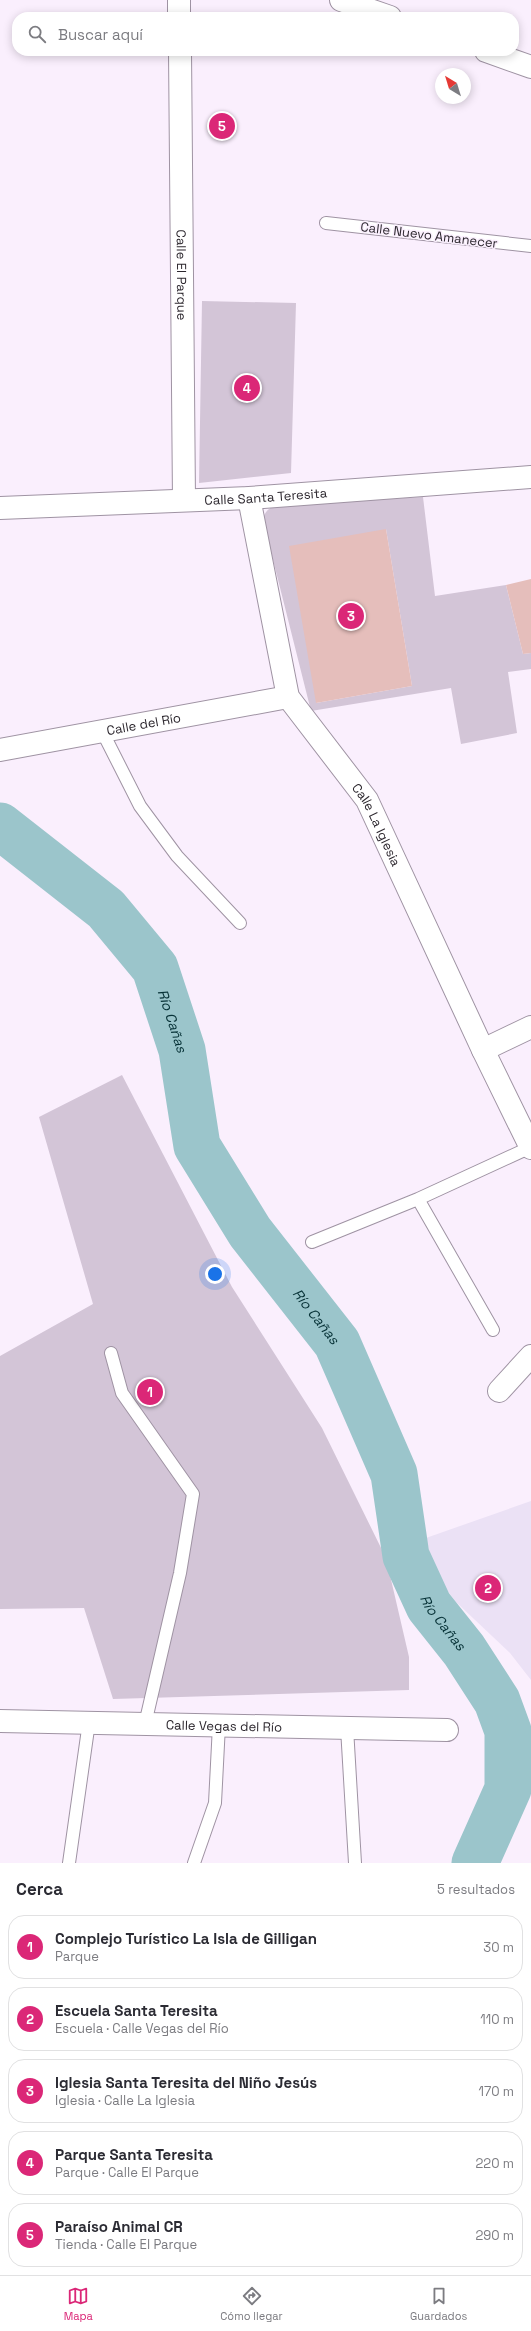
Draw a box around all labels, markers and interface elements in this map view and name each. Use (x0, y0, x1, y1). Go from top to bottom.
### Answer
search box (12, 12, 519, 56)
icon: search (26, 23, 48, 45)
text: Buscar aquí (58, 25, 143, 44)
north arrow (435, 68, 471, 104)
pin: 5 (209, 111, 235, 141)
street label: Calle Nuevo Amanecer (359, 218, 499, 252)
street label: Calle El Parque (173, 229, 191, 321)
pin: 4 (234, 373, 260, 403)
street label: Calle Santa Teresita (204, 484, 328, 508)
pin: 3 (338, 601, 364, 631)
street label: Calle del Río (105, 708, 182, 739)
street label: Calle La Iglesia (349, 780, 405, 869)
water label: Río Cañas (154, 987, 191, 1055)
your location (205, 1264, 225, 1284)
water label: Río Cañas (289, 1285, 344, 1348)
pin: 1 (137, 1377, 163, 1407)
pin: 2 (475, 1573, 501, 1603)
water label: Río Cañas (416, 1592, 470, 1654)
street label: Calle Vegas del Río (166, 1716, 282, 1735)
text: Cerca (16, 1878, 63, 1900)
text: 5 resultados (437, 1881, 515, 1898)
text: Complejo Turístico La Isla de Gilligan (55, 1929, 317, 1948)
text: 1 (27, 1939, 33, 1956)
text: 30 m (483, 1939, 514, 1956)
text: Parque (55, 1948, 99, 1965)
text: Escuela Santa Teresita (55, 2001, 218, 2020)
text: 2 (26, 2011, 34, 2028)
text: 110 m (480, 2011, 514, 2028)
text: Escuela · Calle Vegas del Río (55, 2020, 229, 2037)
text: Iglesia Santa Teresita del Niño Jesús (55, 2073, 317, 2092)
text: 3 (26, 2083, 34, 2100)
text: 170 m (478, 2083, 514, 2100)
text: Iglesia · Calle La Iglesia (55, 2092, 195, 2109)
text: Parque Santa Teresita (55, 2145, 213, 2164)
text: 4 (26, 2155, 34, 2172)
text: 220 m (475, 2155, 514, 2172)
text: Parque · Calle El Parque (55, 2164, 199, 2181)
text: Paraíso Animal CR (55, 2217, 183, 2236)
text: 5 (26, 2227, 34, 2244)
text: 290 m (475, 2227, 514, 2244)
text: Tienda · Calle El Parque (55, 2236, 197, 2253)
tab: Mapa (64, 2285, 93, 2323)
tab: Cómo llegar (220, 2285, 283, 2323)
tab: Guardados (410, 2285, 467, 2323)

